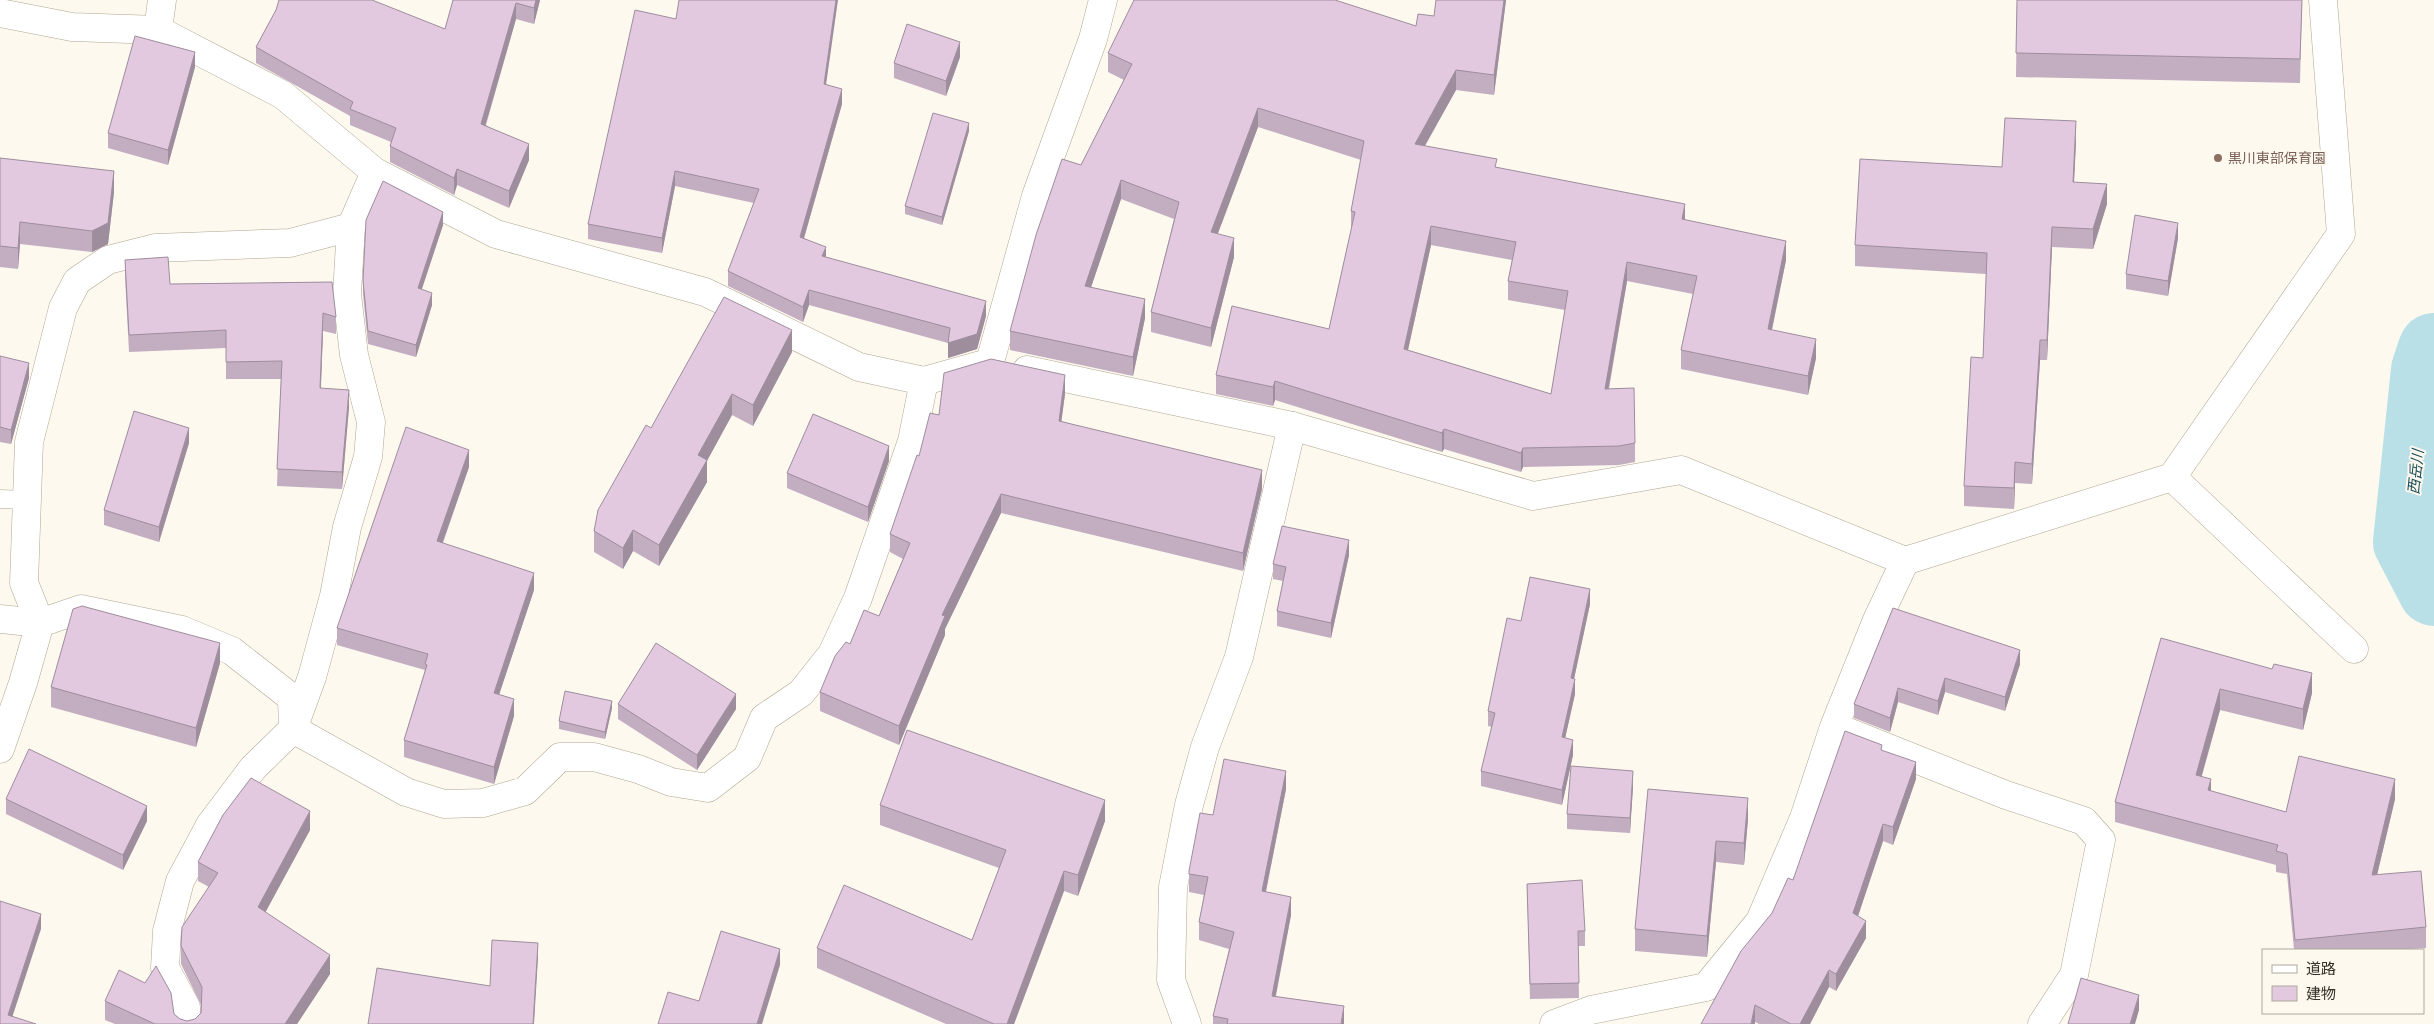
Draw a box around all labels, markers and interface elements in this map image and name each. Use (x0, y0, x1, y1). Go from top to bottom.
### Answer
place label: 黒川東部保育園 (2228, 150, 2326, 166)
marker: 黒川東部保育園 (2212, 152, 2224, 164)
water label: 西岳川 (2405, 447, 2428, 495)
legend (2262, 949, 2424, 1014)
text: 道路 (2306, 960, 2336, 978)
text: 建物 (2306, 985, 2336, 1003)

